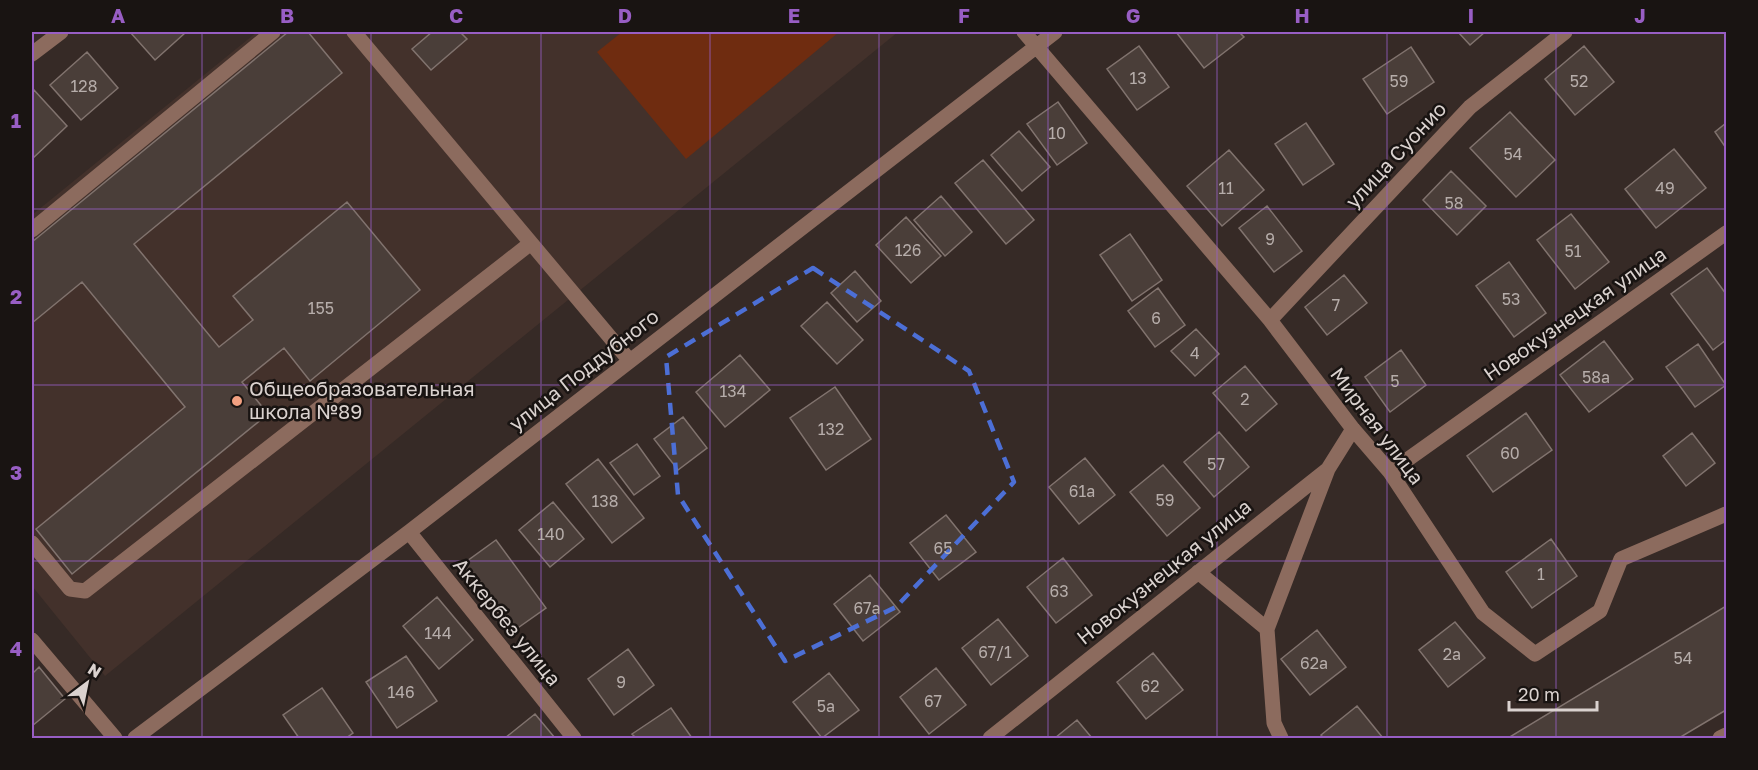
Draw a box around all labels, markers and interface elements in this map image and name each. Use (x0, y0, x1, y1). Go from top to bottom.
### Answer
text: A (111, 3, 125, 27)
text: B (280, 3, 294, 27)
text: C (449, 3, 463, 27)
text: D (618, 3, 632, 27)
text: E (788, 3, 800, 27)
text: F (958, 3, 970, 27)
text: G (1126, 3, 1140, 27)
text: H (1294, 3, 1310, 27)
text: I (1468, 3, 1474, 27)
text: J (1634, 3, 1646, 27)
house number: 13 (1129, 68, 1147, 88)
house number: 59 (1390, 71, 1408, 91)
house number: 52 (1570, 71, 1588, 91)
house number: 128 (71, 76, 97, 96)
street label: улица Суонио (1340, 96, 1451, 212)
text: 1 (11, 108, 21, 132)
house number: 10 (1048, 123, 1066, 143)
house number: 54 (1503, 144, 1523, 164)
house number: 11 (1218, 178, 1234, 198)
house number: 49 (1655, 178, 1675, 198)
house number: 58 (1444, 193, 1464, 213)
house number: 9 (1265, 229, 1275, 249)
house number: 126 (895, 240, 921, 260)
street label: Новокузнецкая улица (1479, 241, 1670, 385)
house number: 51 (1564, 241, 1582, 261)
text: 2 (10, 284, 22, 308)
house number: 53 (1502, 289, 1520, 309)
house number: 7 (1332, 295, 1340, 315)
house number: 155 (308, 298, 334, 318)
street label: улица Поддубного (504, 303, 663, 435)
house number: 6 (1151, 308, 1161, 328)
house number: 4 (1190, 343, 1200, 363)
street label: Мирная улица (1326, 362, 1430, 489)
house number: 58а (1582, 367, 1610, 387)
house number: 5 (1390, 371, 1400, 391)
place label: Общеобразовательная школа №89 (249, 376, 475, 423)
house number: 134 (720, 381, 746, 401)
house number: 2 (1240, 389, 1250, 409)
marker: Общеобразовательная школа №89 (230, 394, 244, 408)
house number: 132 (818, 419, 844, 439)
house number: 60 (1500, 443, 1520, 463)
house number: 57 (1207, 454, 1225, 474)
text: 3 (10, 460, 22, 484)
house number: 61а (1069, 481, 1095, 501)
house number: 59 (1156, 490, 1174, 510)
house number: 138 (592, 491, 618, 511)
street label: Новокузнецкая улица (1071, 494, 1255, 649)
house number: 140 (537, 524, 565, 544)
house number: 65 (934, 538, 952, 558)
street label: Аккербез улица (449, 553, 567, 690)
house number: 1 (1537, 564, 1545, 584)
house number: 63 (1049, 581, 1069, 601)
house number: 67а (853, 598, 881, 618)
house number: 144 (424, 623, 452, 643)
text: 4 (10, 636, 22, 660)
house number: 67/1 (978, 642, 1012, 662)
house number: 2а (1443, 644, 1461, 664)
house number: 54 (1673, 648, 1693, 668)
north arrow (57, 653, 117, 713)
house number: 62а (1300, 653, 1328, 673)
text: N (84, 659, 105, 682)
house number: 9 (616, 672, 626, 692)
scale bar (1509, 674, 1598, 712)
house number: 62 (1141, 676, 1159, 696)
house number: 146 (387, 682, 415, 702)
text: 20 m (1518, 683, 1560, 705)
house number: 67 (924, 691, 942, 711)
house number: 5а (817, 696, 835, 716)

